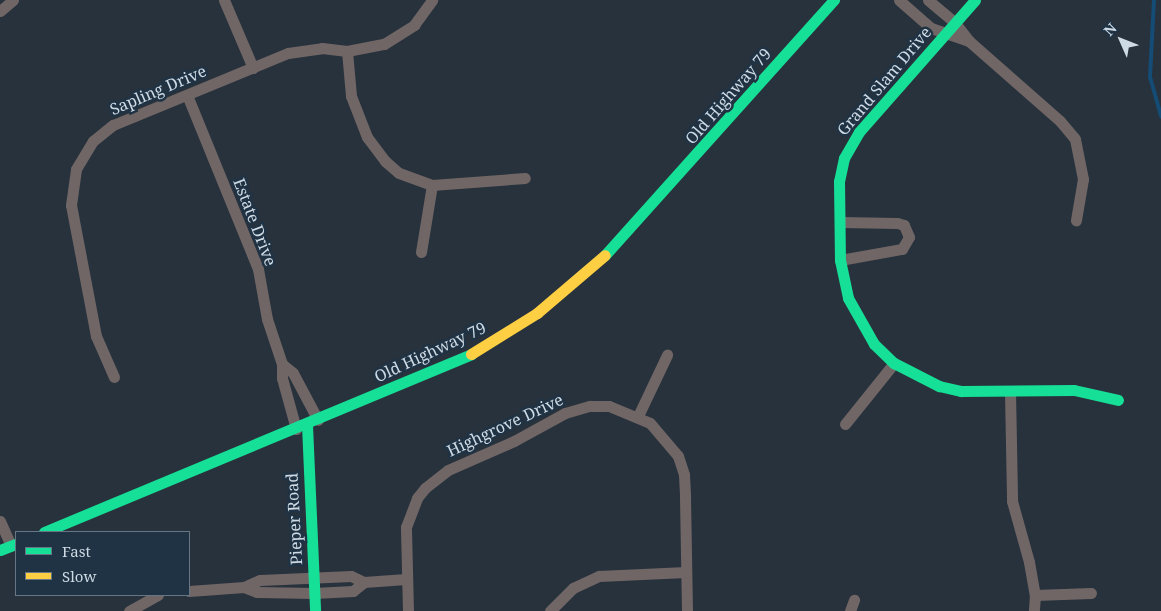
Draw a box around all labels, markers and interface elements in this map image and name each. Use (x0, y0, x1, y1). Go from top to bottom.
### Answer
north arrow (1096, 15, 1146, 65)
text: N (1099, 19, 1121, 40)
street label: Grand Slam Drive (833, 23, 935, 139)
street label: Old Highway 79 (681, 44, 775, 148)
street label: Sapling Drive (107, 61, 209, 119)
street label: Estate Drive (230, 175, 280, 269)
street label: Old Highway 79 (371, 318, 489, 386)
street label: Highgrove Drive (444, 390, 566, 460)
street label: Pieper Road (282, 473, 306, 565)
legend (15, 531, 190, 596)
text: Fast (62, 541, 91, 561)
text: Slow (62, 566, 96, 586)

